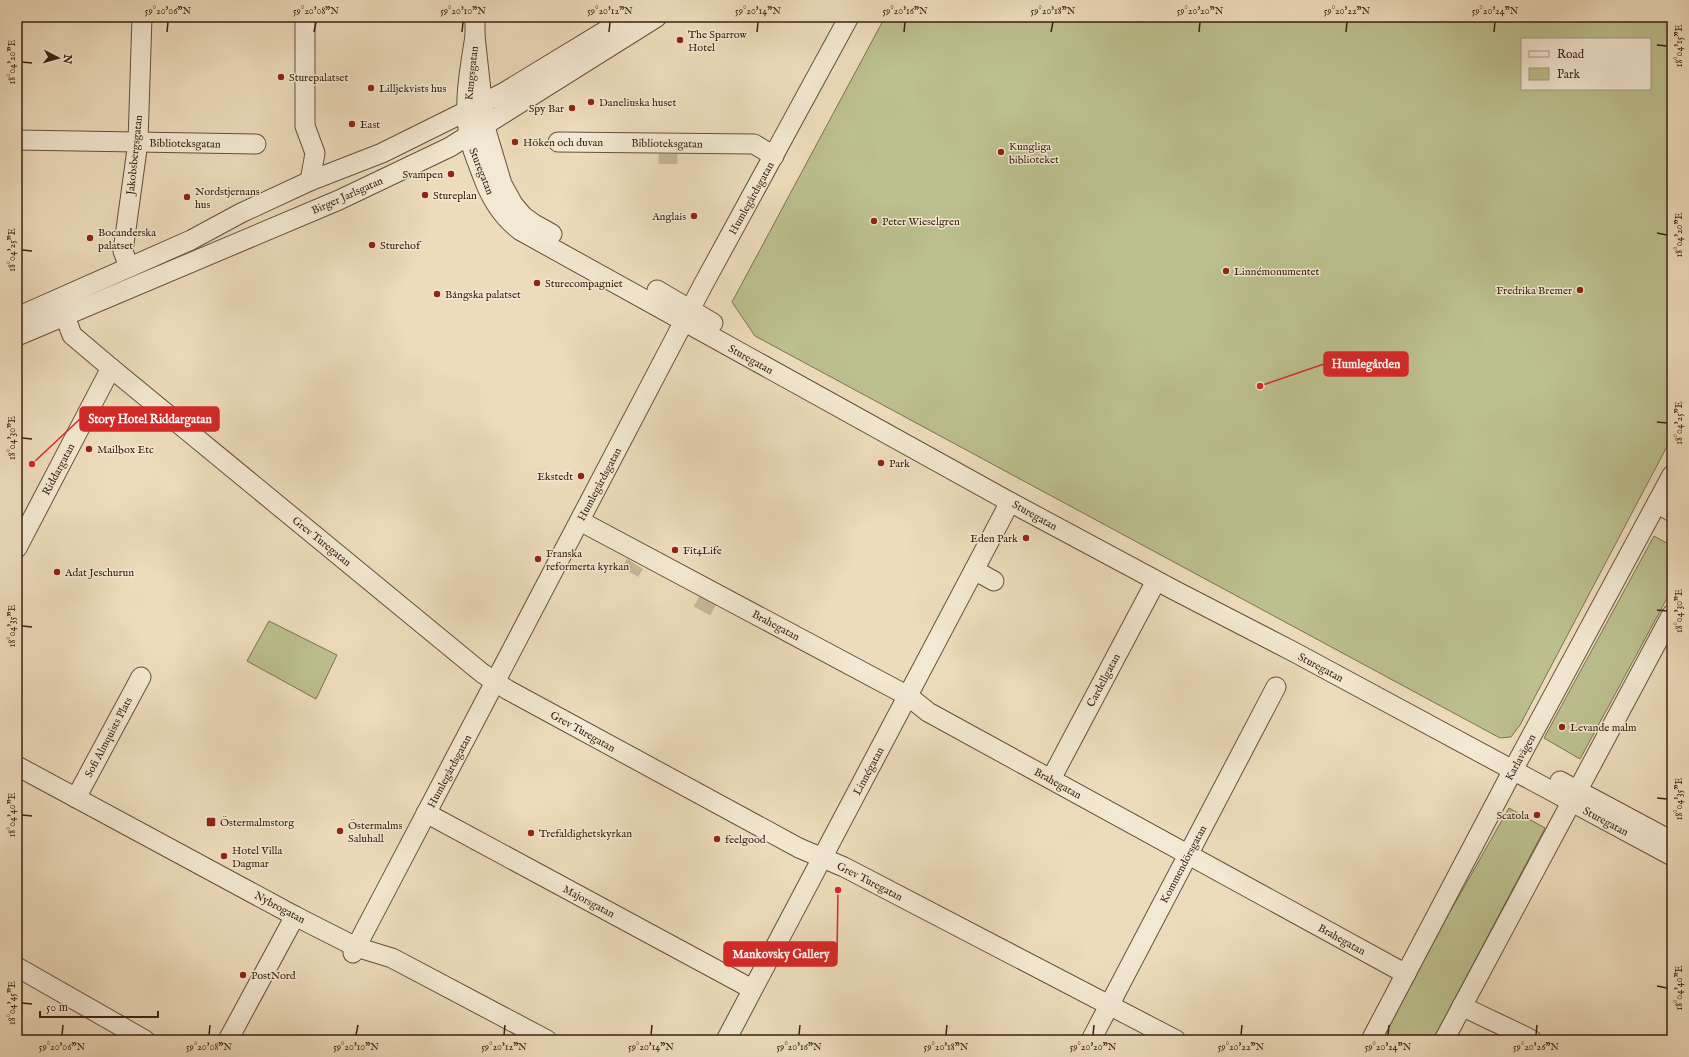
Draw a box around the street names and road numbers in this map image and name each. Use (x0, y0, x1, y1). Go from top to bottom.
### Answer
street label: Kungsgatan (462, 45, 482, 101)
street label: Jakobsbergsgatan (124, 114, 146, 198)
street label: Biblioteksgatan (149, 136, 221, 152)
street label: Biblioteksgatan (631, 136, 703, 152)
street label: Sturegatan (465, 146, 497, 197)
street label: Humlegårdsgatan (726, 159, 778, 237)
street label: Birger Jarlsgatan (310, 174, 385, 218)
street label: Sturegatan (726, 342, 776, 378)
street label: Riddargatan (39, 441, 78, 498)
street label: Humlegårdsgatan (575, 445, 625, 524)
street label: Sturegatan (1010, 498, 1060, 534)
street label: Grev Turegatan (289, 514, 354, 570)
street label: Brahegatan (749, 607, 802, 644)
street label: Sturegatan (1295, 650, 1346, 686)
street label: Cardellgatan (1084, 651, 1124, 710)
street label: Sofi Almquists Plats (82, 695, 136, 780)
street label: Grev Turegatan (548, 708, 618, 756)
street label: Humlegårdsgatan (425, 732, 475, 811)
street label: Karlavägen (1502, 732, 1539, 783)
street label: Linnégatan (850, 745, 887, 798)
street label: Brahegatan (1031, 765, 1084, 803)
street label: Sturegatan (1580, 804, 1631, 840)
street label: Kommendörsgatan (1157, 823, 1210, 906)
street label: Grev Turegatan (834, 859, 905, 905)
street label: Majorsgatan (560, 882, 617, 921)
street label: Nybrogatan (252, 889, 308, 927)
street label: Brahegatan (1315, 921, 1368, 959)

